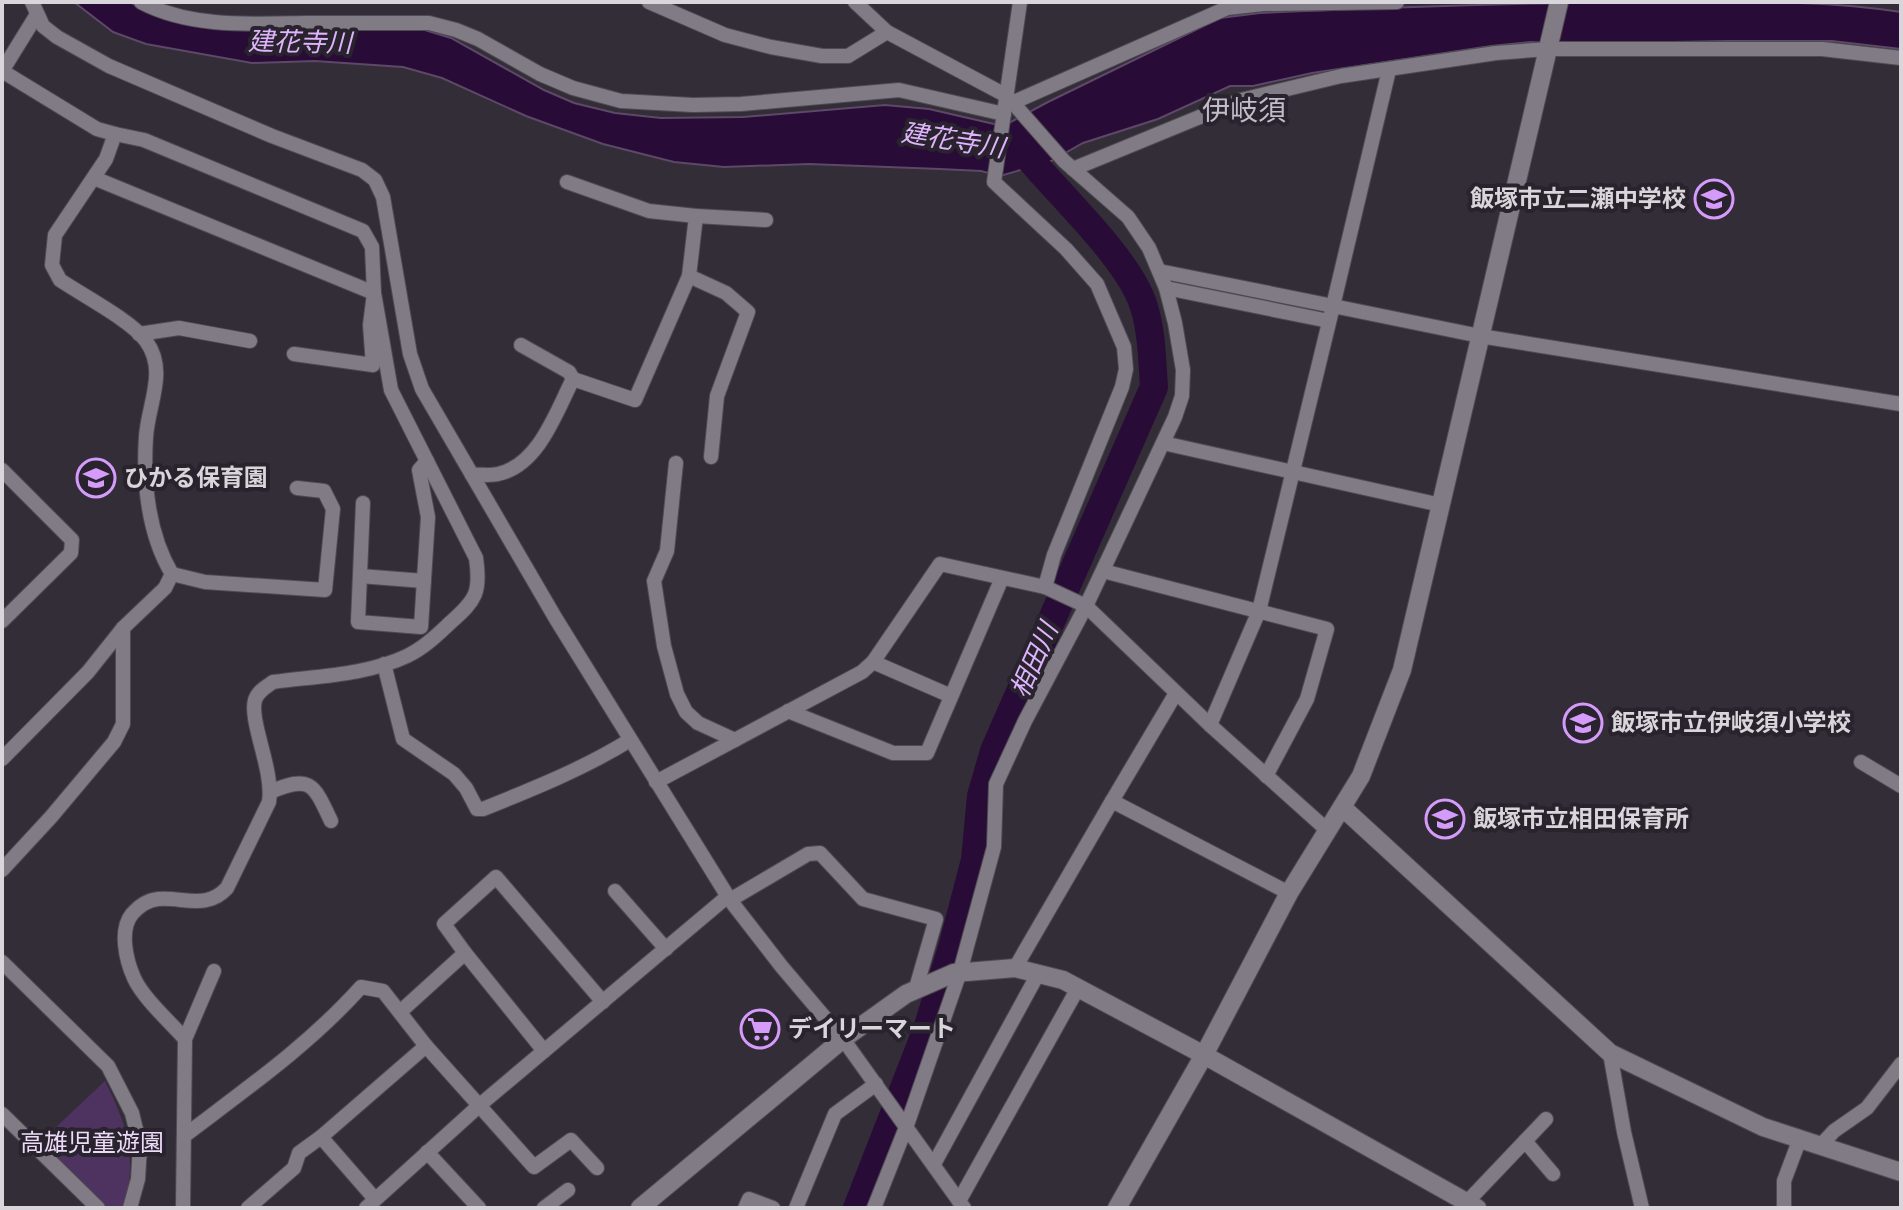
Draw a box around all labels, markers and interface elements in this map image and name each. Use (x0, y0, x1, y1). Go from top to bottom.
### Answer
water label: 建花寺川 (248, 26, 355, 59)
district label: 伊岐須 (1202, 94, 1286, 127)
water label: 建花寺川 (899, 117, 1010, 164)
school or university icon: 飯塚市立二瀬中学校 (1693, 178, 1735, 220)
place label: 飯塚市立二瀬中学校 (1470, 185, 1686, 213)
school or university icon: ひかる保育園 (75, 457, 117, 499)
place label: ひかる保育園 (124, 464, 268, 492)
water label: 相田川 (1004, 616, 1066, 702)
school or university icon: 飯塚市立伊岐須小学校 (1562, 702, 1604, 744)
place label: 飯塚市立伊岐須小学校 (1611, 709, 1851, 737)
school or university icon: 飯塚市立相田保育所 (1424, 798, 1466, 840)
place label: 飯塚市立相田保育所 (1473, 805, 1689, 833)
supermarket icon: デイリーマート (739, 1008, 781, 1050)
place label: デイリーマート (788, 1015, 956, 1043)
park label: 高雄児童遊園 (20, 1129, 164, 1157)

